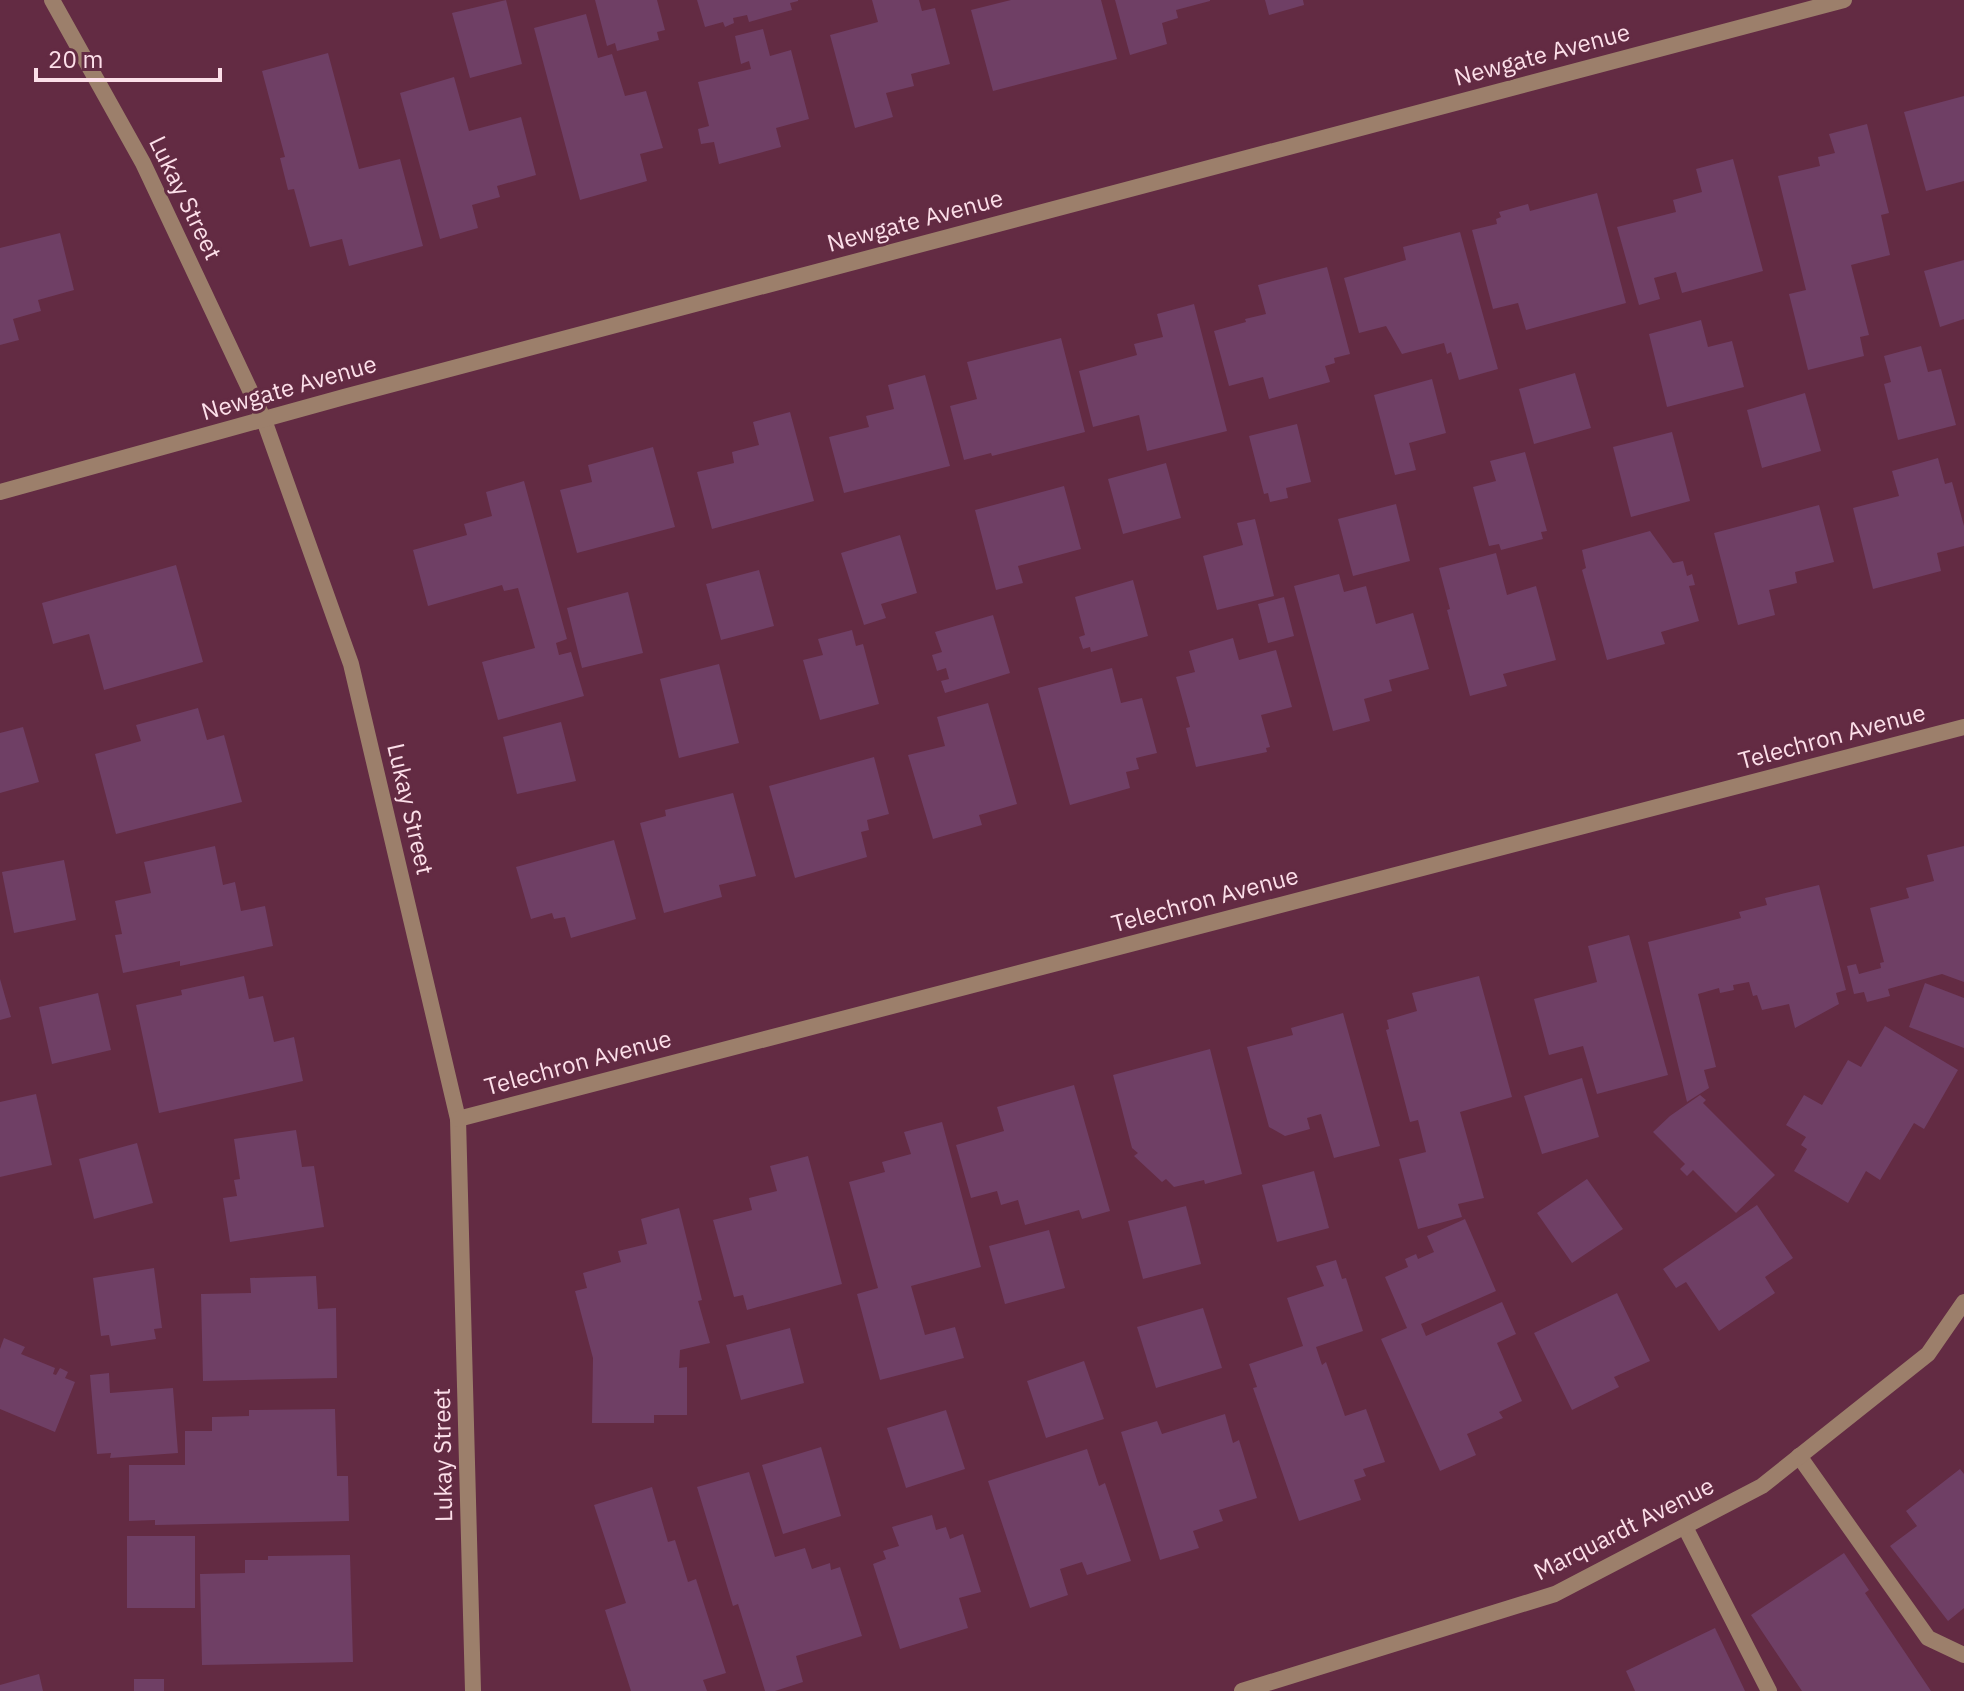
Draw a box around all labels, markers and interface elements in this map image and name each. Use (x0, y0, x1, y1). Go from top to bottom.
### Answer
street label: Newgate Avenue (1450, 15, 1633, 93)
scale bar (36, 32, 220, 82)
text: 20 m (48, 43, 103, 75)
street label: Lukay Street (142, 130, 230, 265)
street label: Newgate Avenue (823, 181, 1006, 259)
street label: Newgate Avenue (197, 347, 380, 427)
street label: Telechron Avenue (1735, 696, 1929, 776)
street label: Lukay Street (380, 740, 442, 878)
street label: Telechron Avenue (1108, 859, 1302, 939)
street label: Telechron Avenue (481, 1022, 675, 1102)
street label: Lukay Street (425, 1388, 459, 1522)
street label: Marquardt Avenue (1528, 1469, 1719, 1587)

